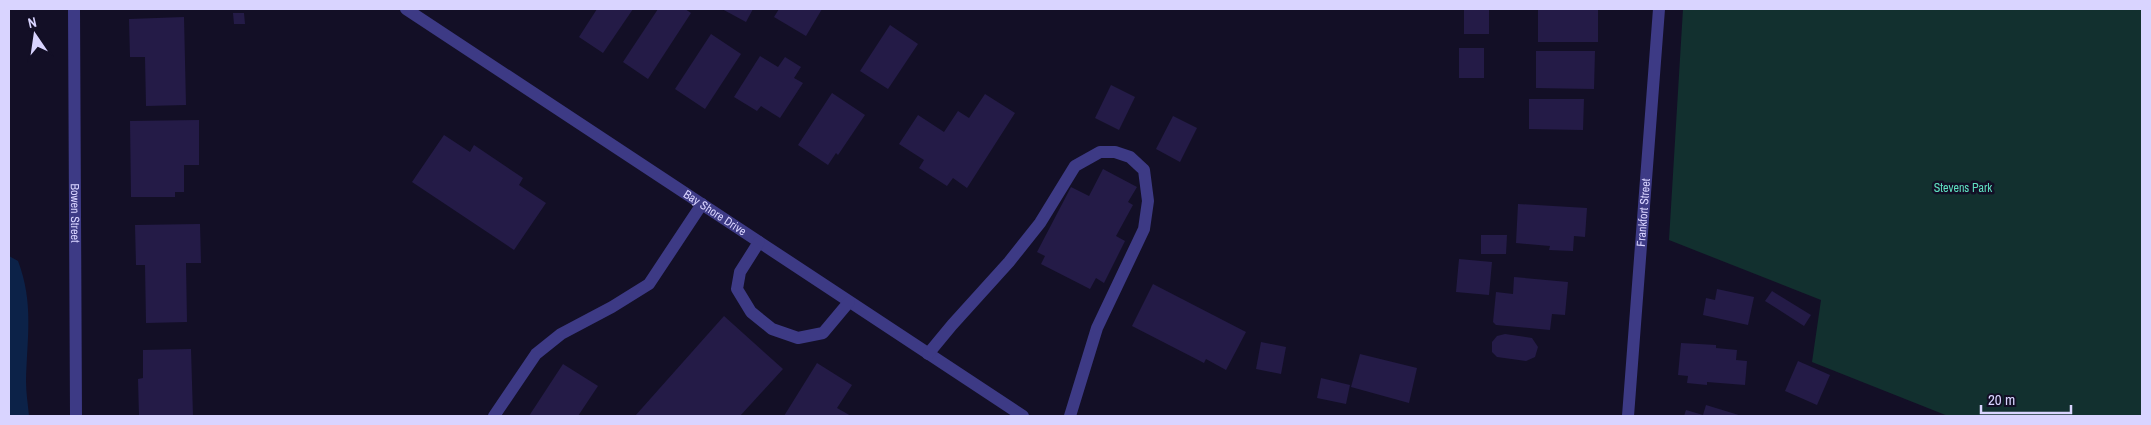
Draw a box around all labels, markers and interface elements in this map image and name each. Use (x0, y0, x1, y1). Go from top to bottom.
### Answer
north arrow (10, 10, 60, 60)
text: N (26, 13, 38, 32)
street label: Frankfort Street (1633, 178, 1654, 247)
park label: Stevens Park (1934, 180, 1992, 196)
street label: Bowen Street (67, 183, 83, 243)
street label: Bay Shore Drive (680, 186, 749, 239)
scale bar (1981, 382, 2071, 414)
text: 20 m (1988, 389, 2015, 410)

